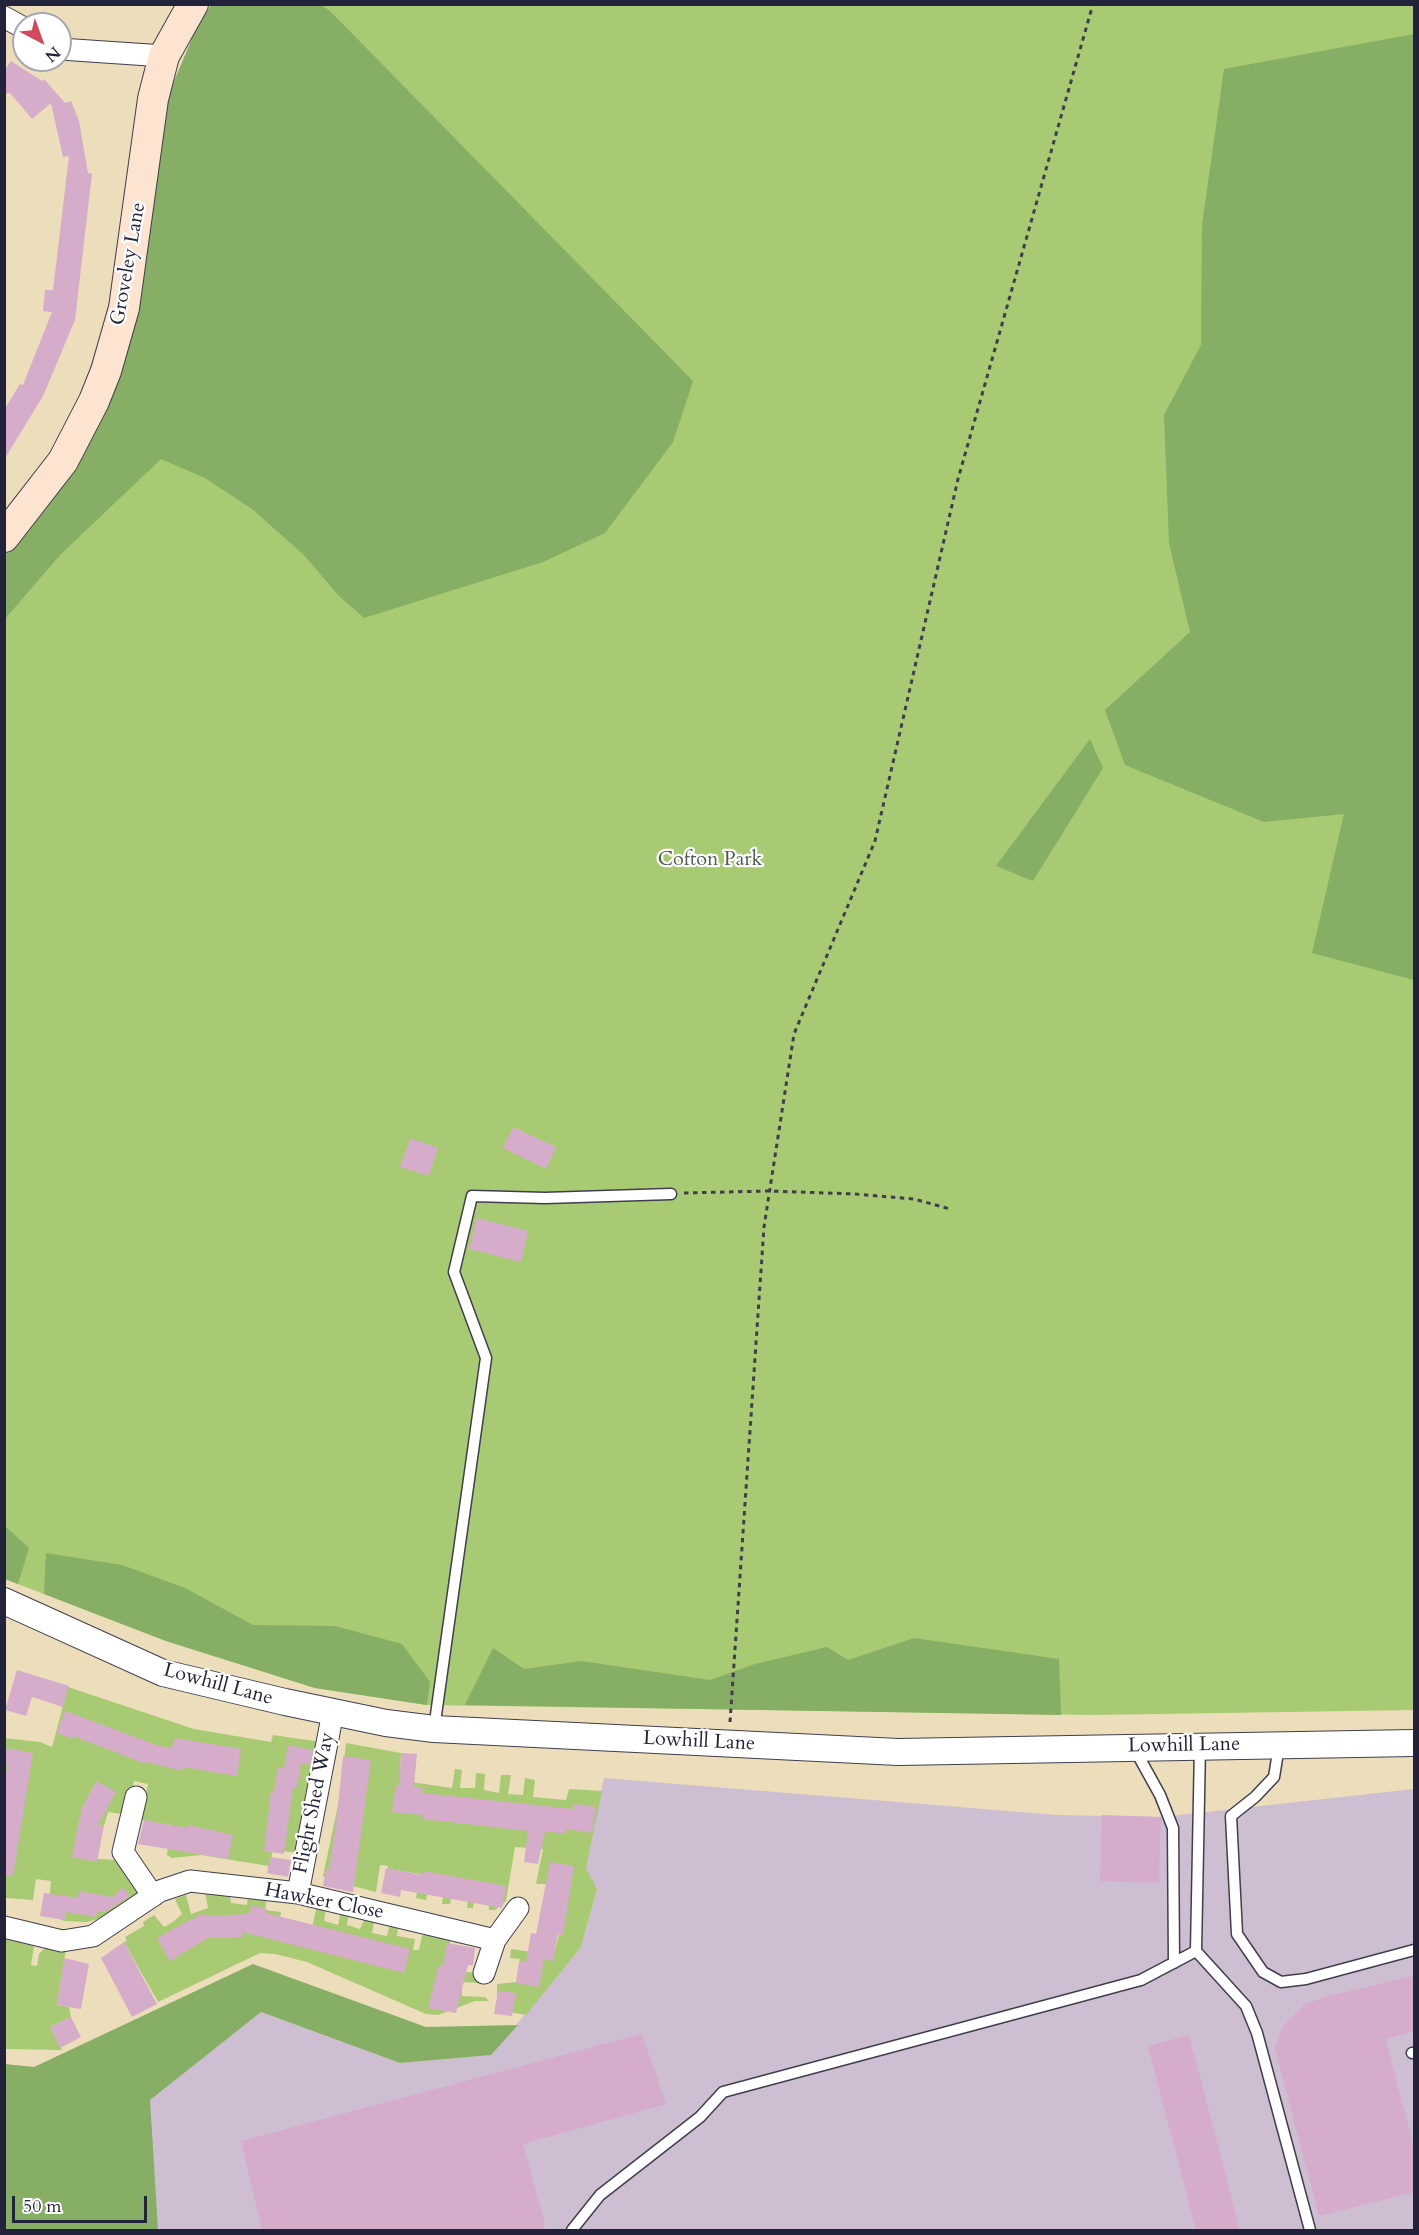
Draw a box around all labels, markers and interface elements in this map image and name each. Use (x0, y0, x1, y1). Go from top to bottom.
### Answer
north arrow (12, 12, 72, 72)
text: N (40, 41, 65, 67)
street label: Groveley Lane (106, 201, 152, 327)
park label: Cofton Park (658, 848, 762, 872)
street label: Lowhill Lane (161, 1659, 275, 1711)
street label: Lowhill Lane (642, 1727, 756, 1757)
street label: Flight Shed Way (290, 1730, 340, 1876)
street label: Lowhill Lane (1128, 1733, 1240, 1759)
street label: Hawker Close (262, 1879, 386, 1925)
scale bar (15, 2184, 150, 2222)
text: 50 m (23, 2194, 62, 2219)

